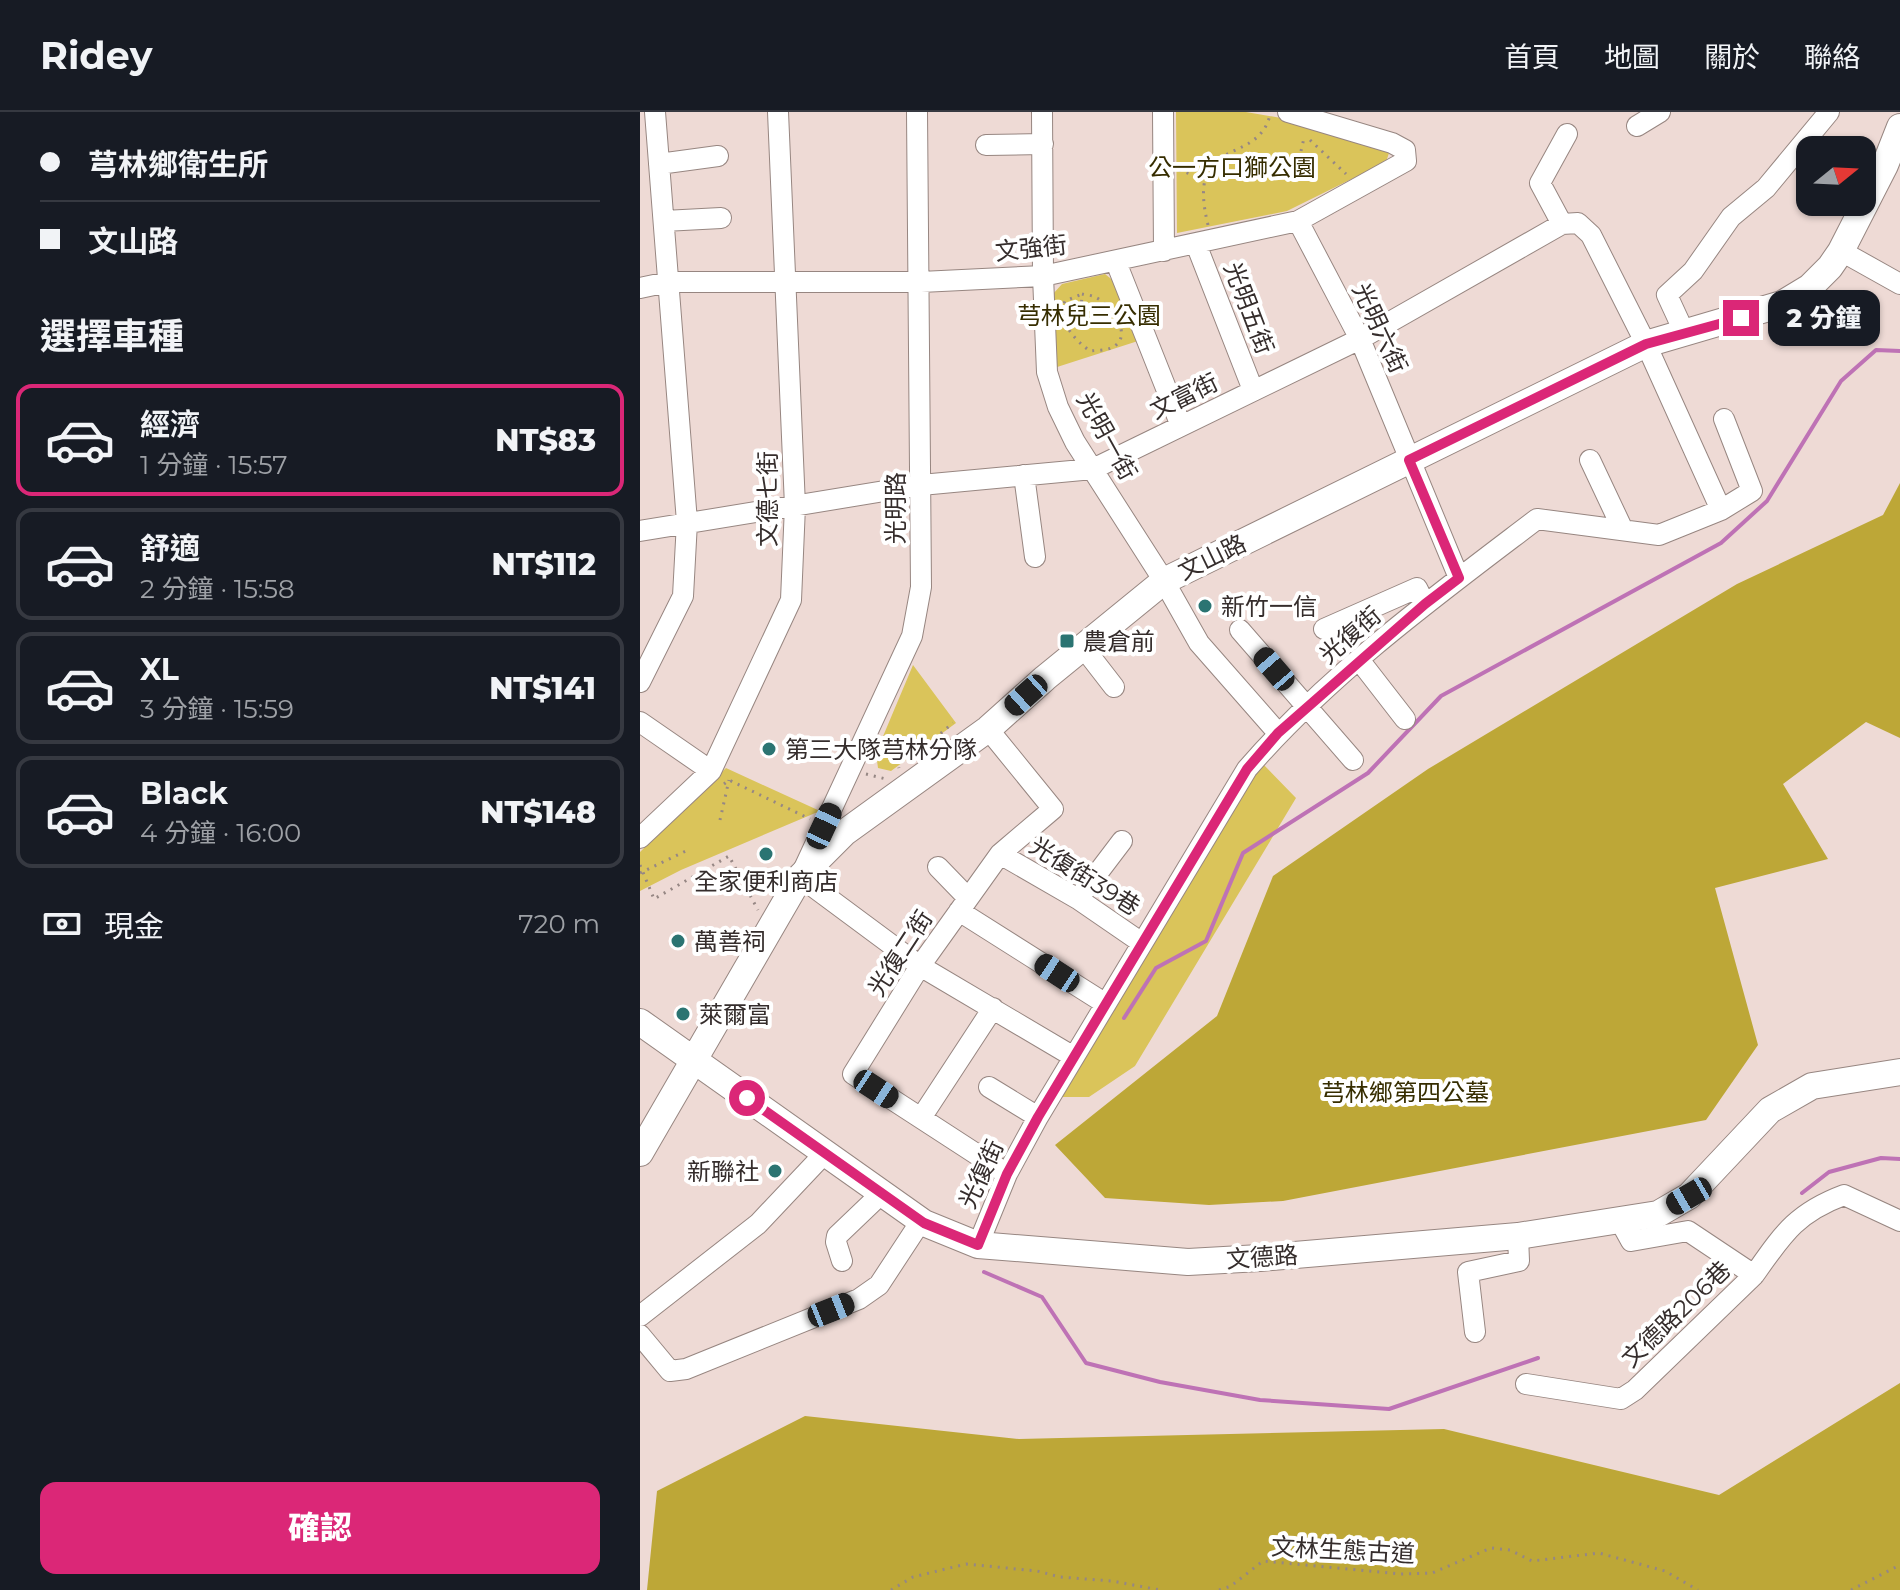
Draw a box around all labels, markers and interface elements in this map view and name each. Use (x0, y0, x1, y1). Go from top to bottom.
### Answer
text: Ridey (40, 32, 152, 79)
text: 首頁 (1504, 40, 1560, 74)
text: 地圖 (1604, 40, 1660, 74)
text: 關於 (1704, 40, 1760, 74)
text: 聯絡 (1804, 40, 1860, 74)
north arrow (1796, 136, 1876, 216)
map controls (1796, 136, 1876, 216)
text: 芎林鄉衛生所 (88, 146, 268, 183)
park label: 公一方口獅公園 (1148, 153, 1316, 182)
text: 文山路 (88, 223, 178, 260)
street label: 文強街 (994, 230, 1068, 266)
street label: 光明五街 (1218, 258, 1280, 358)
street label: 光明六街 (1347, 278, 1413, 378)
callout: 2 分鐘 (1769, 290, 1881, 346)
route end (1723, 300, 1759, 336)
park label: 芎林兒三公園 (1017, 301, 1161, 330)
text: 2 分鐘 (1786, 302, 1862, 334)
text: 選擇車種 (40, 314, 184, 358)
street label: 文富街 (1145, 367, 1223, 425)
street label: 光明一街 (1071, 387, 1143, 485)
icon: car (44, 404, 116, 476)
text: 經濟 (140, 406, 200, 443)
text: NT$83 (495, 422, 596, 459)
text: 1 分鐘 · 15:57 (140, 449, 288, 481)
street label: 文德七街 (753, 451, 782, 547)
street label: 光明路 (881, 472, 910, 544)
icon: car (44, 528, 116, 600)
street label: 文山路 (1173, 528, 1251, 586)
text: 舒適 (140, 530, 200, 567)
text: NT$112 (491, 546, 596, 583)
text: 2 分鐘 · 15:58 (140, 573, 295, 605)
place label: 新竹一信 (1221, 592, 1317, 621)
marker: 新竹一信 (1196, 597, 1214, 615)
street label: 光復街 (1313, 600, 1387, 670)
place label: 農倉前 (1083, 627, 1155, 656)
marker: 農倉前 (1058, 632, 1076, 650)
car (1249, 643, 1299, 695)
text: XL (140, 651, 179, 688)
icon: car (44, 652, 116, 724)
text: NT$141 (489, 670, 596, 707)
car (1000, 670, 1052, 720)
text: 3 分鐘 · 15:59 (140, 693, 294, 725)
place label: 第三大隊芎林分隊 (785, 735, 977, 764)
marker: 第三大隊芎林分隊 (760, 740, 778, 758)
text: Black (140, 775, 228, 812)
icon: car (44, 776, 116, 848)
text: NT$148 (480, 794, 596, 831)
car (803, 799, 845, 853)
text: 4 分鐘 · 16:00 (140, 817, 301, 849)
street label: 光復街39巷 (1025, 831, 1145, 921)
marker: 全家便利商店 (757, 845, 775, 863)
place label: 全家便利商店 (694, 867, 838, 896)
icon: cash (40, 902, 84, 946)
street label: 光復二街 (862, 905, 938, 1001)
text: 現金 (104, 908, 164, 945)
text: 720 m (518, 908, 600, 940)
place label: 萬善祠 (694, 927, 766, 956)
marker: 萬善祠 (669, 932, 687, 950)
car (1030, 950, 1084, 996)
place label: 萊爾富 (699, 1000, 771, 1029)
marker: 萊爾富 (674, 1005, 692, 1023)
car (849, 1066, 903, 1112)
park label: 芎林鄉第四公墓 (1321, 1078, 1489, 1107)
route start (729, 1080, 765, 1116)
street label: 光復街 (953, 1135, 1009, 1213)
place label: 新聯社 (687, 1157, 759, 1186)
marker: 新聯社 (766, 1162, 784, 1180)
car (1662, 1174, 1716, 1218)
street label: 文德路 (1225, 1240, 1299, 1274)
street label: 文德路206巷 (1616, 1255, 1736, 1373)
car (804, 1290, 858, 1330)
button: 確認 (40, 1482, 600, 1574)
street label: 文林生態古道 (1270, 1532, 1416, 1568)

